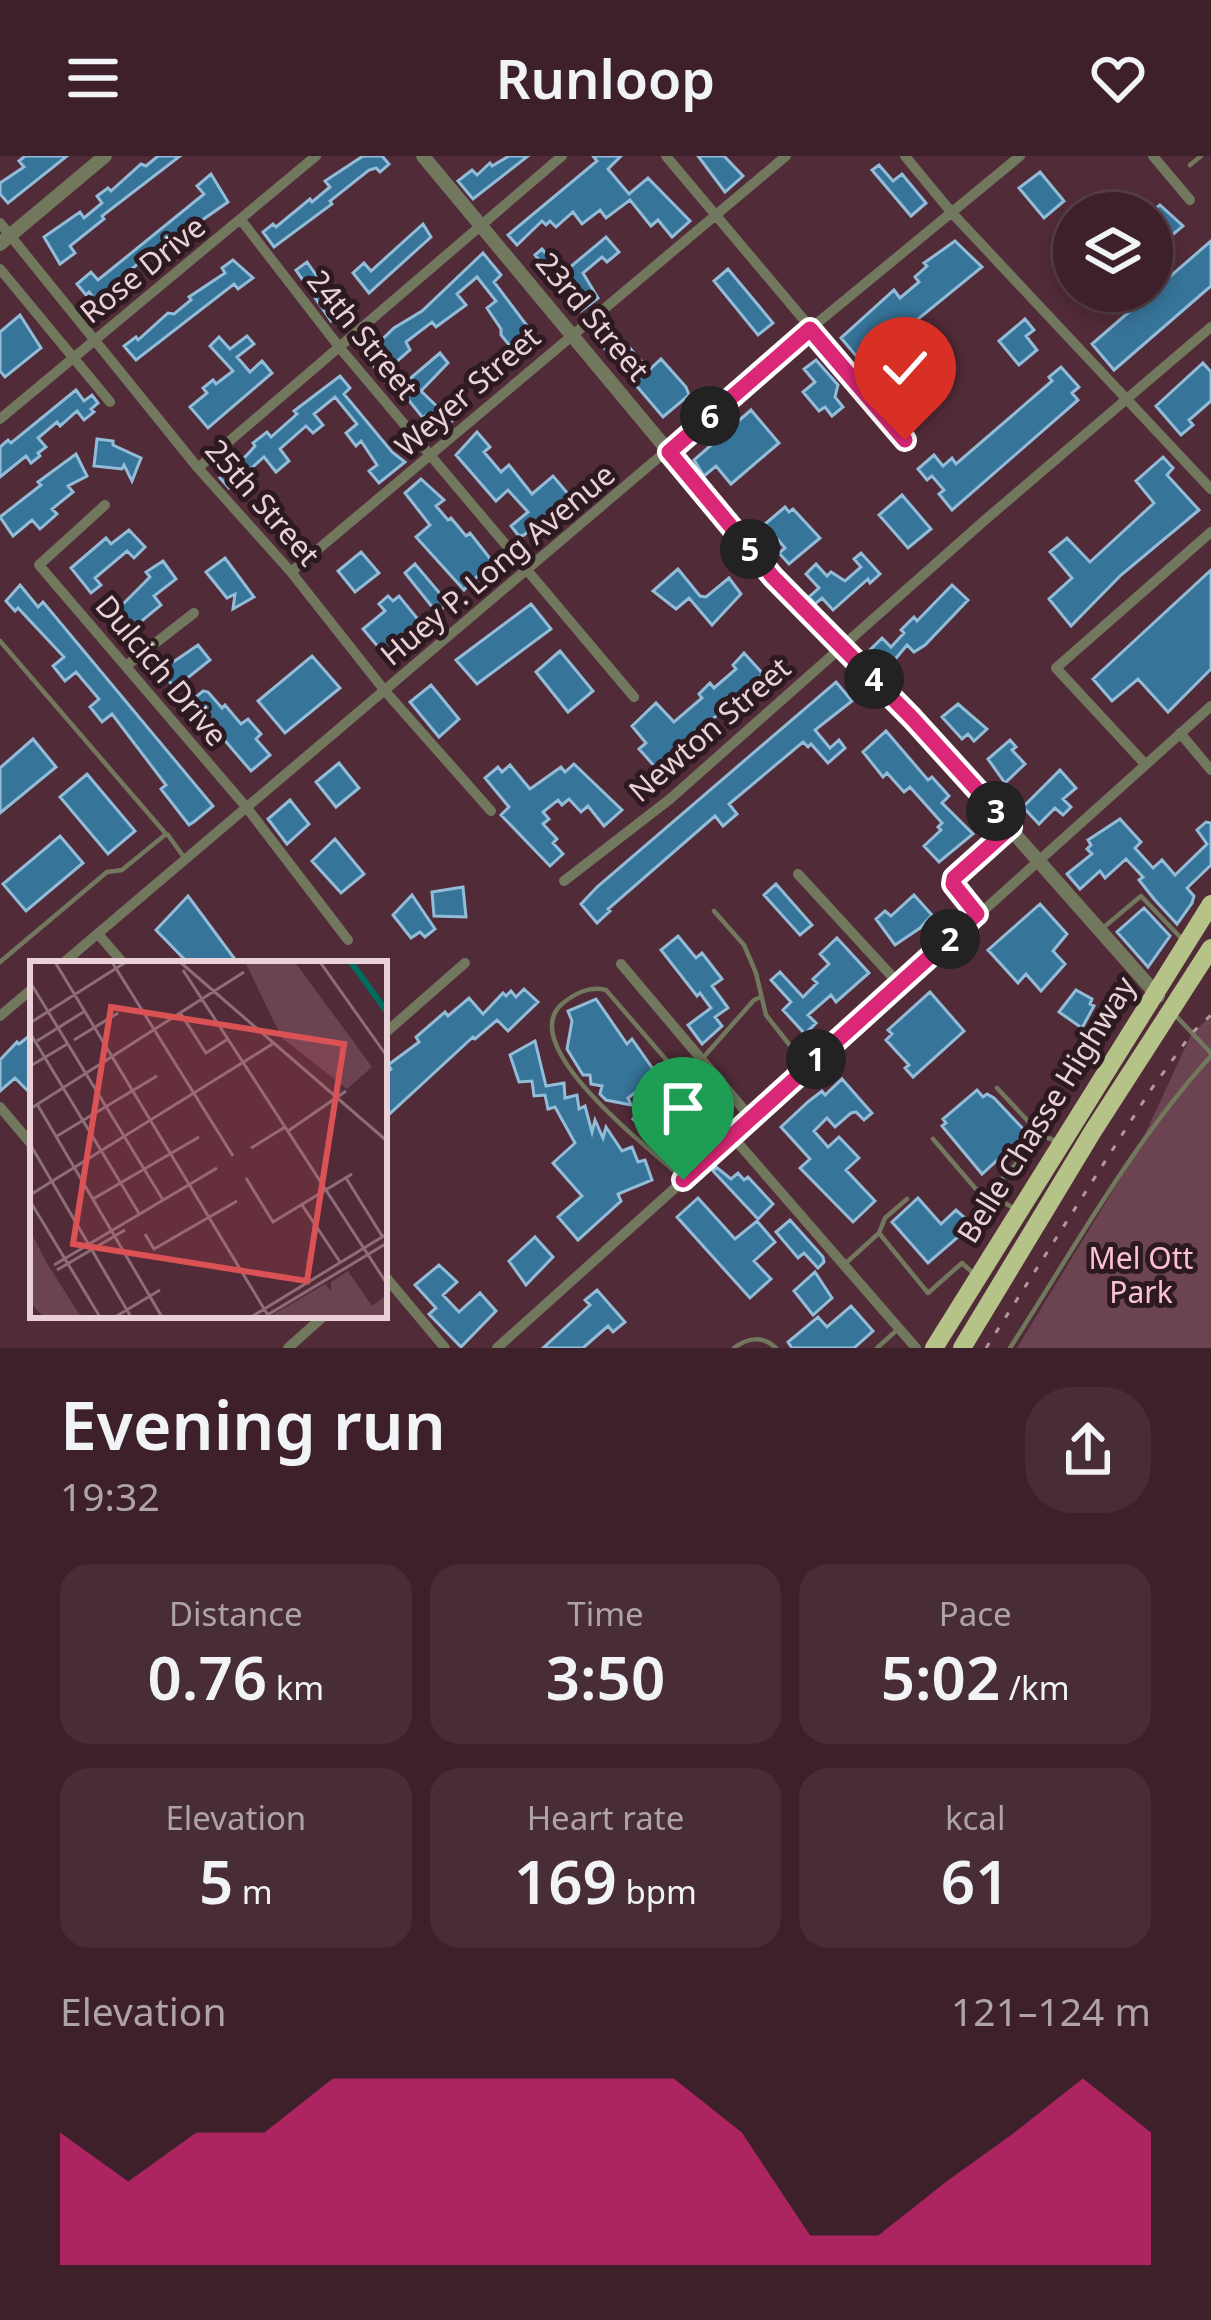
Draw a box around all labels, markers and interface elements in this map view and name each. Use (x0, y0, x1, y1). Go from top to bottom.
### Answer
text: Runloop (496, 41, 715, 115)
icon: menu (60, 45, 126, 111)
icon: heart (1085, 45, 1151, 111)
map controls (1053, 192, 1173, 312)
button: layers (1053, 192, 1173, 312)
street label: Rose Drive (71, 206, 213, 332)
street label: 23rd Street (527, 243, 659, 389)
street label: 24th Street (298, 261, 428, 407)
street label: Weyer Street (386, 316, 548, 465)
pin (854, 317, 956, 440)
icon: check (872, 335, 938, 401)
pin: 6 (680, 386, 740, 446)
text: 6 (701, 393, 719, 438)
street label: 25th Street (197, 430, 330, 574)
street label: Huey P. Long Avenue (371, 454, 623, 674)
pin: 5 (720, 519, 780, 579)
text: 5 (741, 526, 759, 571)
street label: Dulcich Drive (87, 586, 237, 754)
street label: Newton Street (619, 647, 799, 811)
pin: 4 (844, 649, 904, 709)
text: 4 (865, 656, 883, 701)
pin: 3 (966, 781, 1026, 841)
text: 3 (987, 788, 1005, 833)
pin: 2 (920, 909, 980, 969)
text: 2 (941, 916, 959, 961)
inset map (30, 961, 387, 1318)
street label: Belle Chasse Highway (947, 968, 1145, 1250)
pin: 1 (786, 1029, 846, 1089)
text: 1 (807, 1036, 825, 1081)
pin (632, 1057, 734, 1180)
icon: arrive (650, 1075, 716, 1141)
park label: Mel Ott Park (1089, 1237, 1194, 1312)
text: Evening run (60, 1379, 446, 1469)
button: share (1025, 1387, 1151, 1513)
text: 19:32 (60, 1469, 160, 1522)
text: Distance (169, 1591, 303, 1636)
text: Time (567, 1591, 644, 1636)
text: Pace (939, 1591, 1012, 1636)
text: 0.76 (148, 1636, 267, 1718)
text: 3:50 (546, 1636, 665, 1718)
text: 5:02 (881, 1636, 1000, 1718)
text: km (267, 1665, 324, 1710)
text: /km (1000, 1665, 1070, 1710)
text: Elevation (165, 1795, 306, 1840)
text: Heart rate (527, 1795, 684, 1840)
text: kcal (945, 1795, 1005, 1840)
text: 5 (199, 1840, 233, 1922)
text: 169 (514, 1840, 617, 1922)
text: 61 (941, 1840, 1009, 1922)
text: m (233, 1869, 273, 1914)
text: bpm (617, 1869, 697, 1914)
text: Elevation (60, 1984, 227, 2037)
text: 121–124 m (951, 1984, 1151, 2037)

